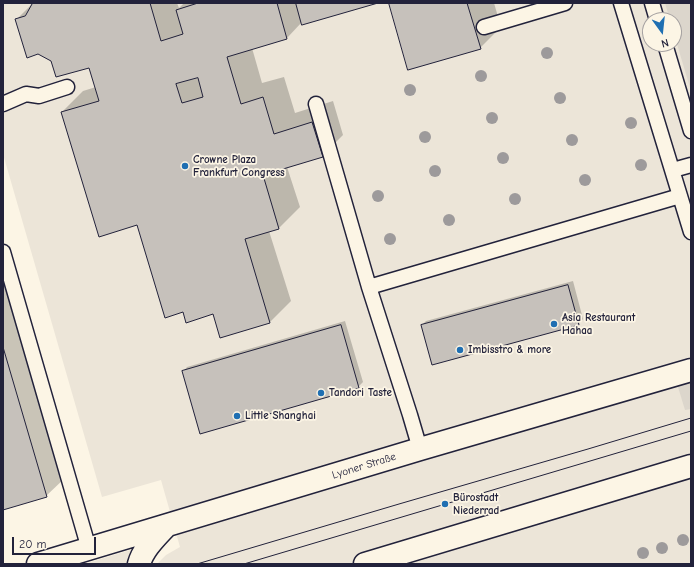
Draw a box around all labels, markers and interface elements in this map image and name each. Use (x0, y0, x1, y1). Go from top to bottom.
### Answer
north arrow (642, 12, 682, 52)
text: N (660, 36, 670, 50)
place label: Crowne Plaza Frankfurt Congress (193, 153, 285, 179)
marker: Crowne Plaza Frankfurt Congress (180, 161, 190, 171)
place label: Asia Restaurant Hahaa (562, 311, 635, 337)
marker: Asia Restaurant Hahaa (549, 319, 559, 329)
place label: Imbisstro & more (468, 343, 551, 357)
marker: Imbisstro & more (455, 345, 465, 355)
place label: Tandori Taste (329, 386, 392, 400)
marker: Tandori Taste (316, 388, 326, 398)
place label: Little Shanghai (245, 409, 316, 423)
marker: Little Shanghai (232, 411, 242, 421)
street label: Lyoner Straße (330, 450, 398, 482)
place label: Bürostadt Niederrad (453, 491, 499, 517)
marker: Bürostadt Niederrad (440, 499, 450, 509)
scale bar (14, 529, 98, 555)
text: 20 m (19, 537, 47, 551)

